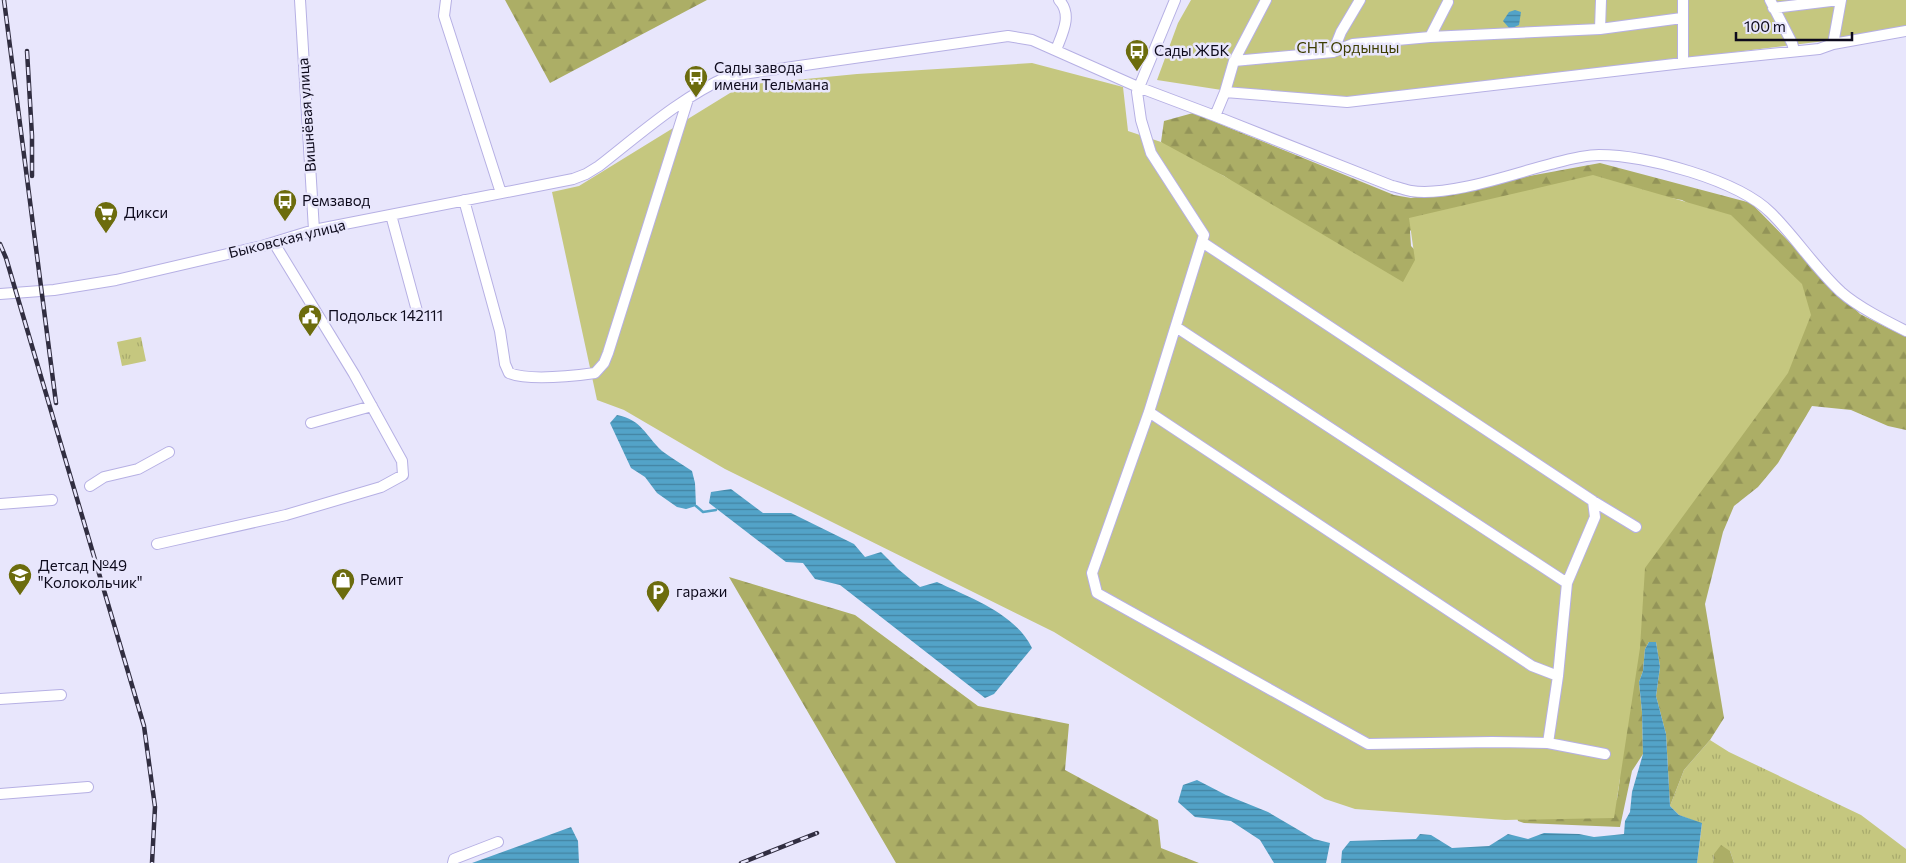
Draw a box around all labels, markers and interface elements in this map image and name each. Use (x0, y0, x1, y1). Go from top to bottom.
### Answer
scale bar (1736, 10, 1852, 42)
text: 100 m (1744, 17, 1786, 35)
bus stop icon: Сады ЖБК (1124, 38, 1150, 72)
park label: СНТ Ордынцы (1297, 38, 1399, 56)
place label: Сады ЖБК (1154, 41, 1230, 59)
street label: Вишнёвая улица (293, 57, 319, 173)
place label: Сады завода имени Тельмана (714, 58, 829, 93)
bus stop icon: Сады завода имени Тельмана (683, 64, 709, 98)
bus stop icon: Ремзавод (272, 188, 298, 222)
place label: Ремзавод (302, 191, 371, 209)
supermarket icon: Дикси (93, 200, 119, 234)
place label: Дикси (124, 203, 168, 221)
street label: Быковская улица (226, 215, 347, 261)
public building icon: Подольск 142111 (297, 303, 323, 337)
place label: Подольск 142111 (328, 306, 443, 324)
place label: Детсад №49 "Колокольчик" (38, 556, 143, 591)
school or university icon: Детсад №49 "Колокольчик" (7, 562, 33, 596)
shop icon: Ремит (330, 567, 356, 601)
place label: Ремит (360, 570, 403, 588)
parking icon: гаражи (645, 579, 671, 613)
place label: гаражи (676, 582, 727, 600)

